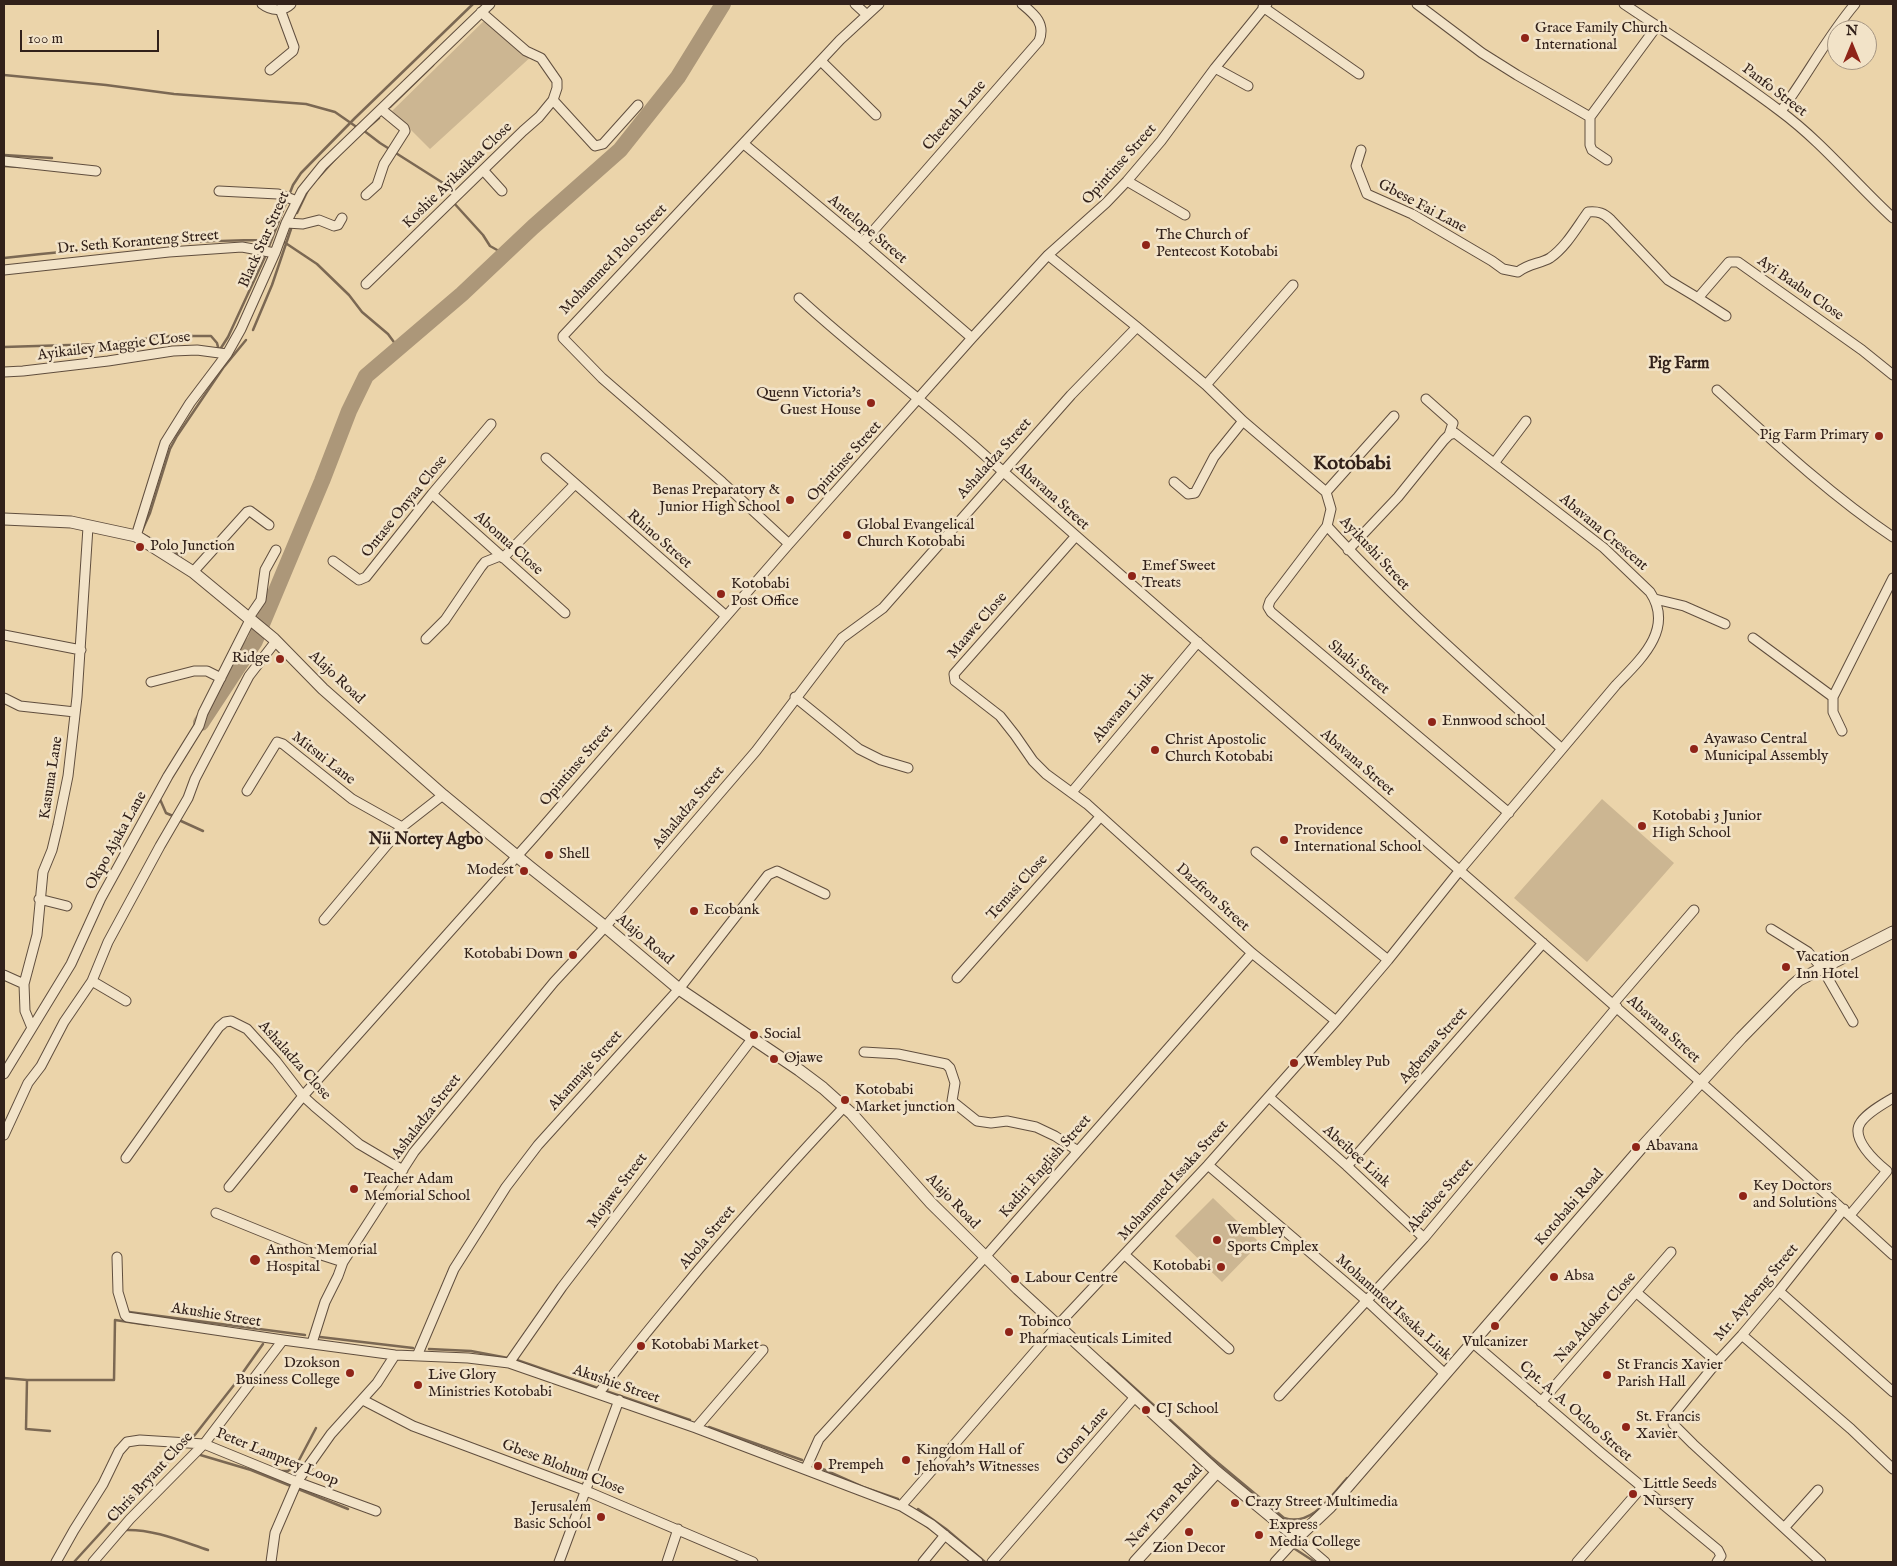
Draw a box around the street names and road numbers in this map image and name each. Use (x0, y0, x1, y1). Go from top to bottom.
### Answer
street label: Panfo Street (1738, 61, 1810, 121)
street label: Cheetah Lane (920, 77, 990, 155)
street label: Koshie Ayikaikaa Close (400, 119, 516, 233)
street label: Opintinse Street (1079, 121, 1161, 209)
street label: Gbese Fai Lane (1375, 176, 1469, 238)
street label: Black Star Street (236, 189, 294, 291)
street label: Antelope Street (824, 192, 910, 268)
street label: Mohammed Polo Street (557, 201, 671, 319)
street label: Dr. Seth Koranteng Street (56, 227, 220, 259)
street label: Ayi Baabu Close (1753, 253, 1847, 325)
street label: Ayikailey Maggie CLose (36, 329, 192, 365)
street label: Ashaladza Street (954, 415, 1036, 503)
street label: Opintinse Street (804, 418, 886, 506)
street label: Ontase Onyaa Close (358, 452, 452, 562)
street label: Abavana Street (1012, 459, 1092, 535)
street label: Abavana Crescent (1555, 491, 1651, 575)
street label: Rhino Street (623, 507, 695, 573)
street label: Abonua Close (470, 508, 546, 580)
street label: Ayikushi Street (1335, 513, 1413, 595)
street label: Maawe Close (944, 589, 1012, 663)
street label: Shabi Street (1324, 637, 1392, 699)
street label: Alajo Road (304, 648, 368, 708)
street label: Abavana Link (1089, 669, 1159, 747)
street label: Opintinse Street (537, 721, 617, 811)
street label: Abavana Street (1316, 726, 1398, 800)
street label: Mitsui Lane (288, 729, 358, 789)
street label: Kasuma Lane (37, 735, 67, 821)
street label: Ashaladza Street (649, 763, 729, 853)
street label: Okpo Ajaka Lane (82, 789, 152, 893)
street label: Temasi Close (984, 851, 1052, 925)
street label: Dazfron Street (1171, 860, 1253, 936)
street label: Alajo Road (612, 911, 676, 969)
street label: Abavana Street (1623, 992, 1703, 1068)
street label: Agbenaa Street (1396, 1004, 1472, 1088)
street label: Ashaladza Close (254, 1018, 334, 1104)
street label: Akanmaje Street (545, 1027, 627, 1115)
street label: Ashaladza Street (388, 1071, 466, 1163)
street label: Kadiri English Street (996, 1112, 1096, 1222)
street label: Mohammed Issaka Street (1115, 1117, 1233, 1245)
street label: Abeibee Link (1318, 1122, 1394, 1192)
street label: Mojawe Street (584, 1150, 652, 1232)
street label: Abeibee Street (1404, 1156, 1478, 1236)
street label: Kotobabi Road (1532, 1166, 1608, 1250)
street label: Alajo Road (921, 1171, 983, 1233)
street label: Abola Street (676, 1203, 740, 1273)
street label: Mr. Ayebeng Street (1711, 1241, 1803, 1345)
street label: Mohammed Issaka Link (1331, 1251, 1455, 1365)
street label: Naa Adokor Close (1552, 1269, 1640, 1367)
street label: Akushie Street (170, 1300, 262, 1332)
street label: Cpt. A. A. Ocloo Street (1515, 1358, 1635, 1466)
street label: Akushie Street (570, 1362, 662, 1408)
street label: Gbon Lane (1053, 1404, 1113, 1470)
street label: Peter Lamptey Loop (213, 1425, 341, 1491)
street label: Chris Bryant Close (104, 1429, 198, 1527)
street label: Gbese Blohum Close (499, 1436, 627, 1500)
street label: New Town Road (1123, 1462, 1207, 1552)

